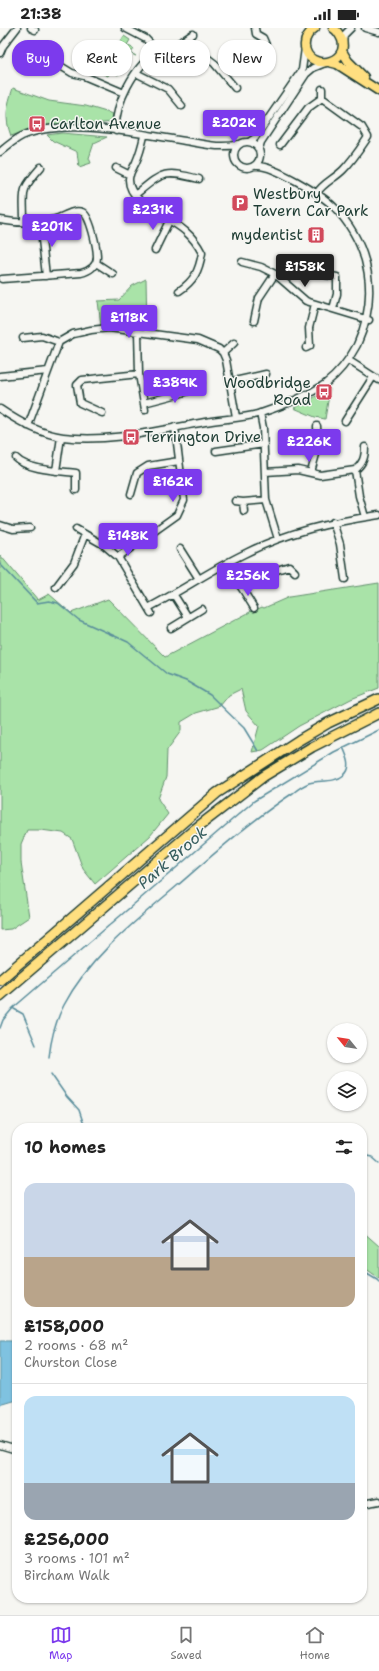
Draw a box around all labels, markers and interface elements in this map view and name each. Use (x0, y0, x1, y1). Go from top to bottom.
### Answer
text: 21:38 (20, 4, 62, 24)
chip: Buy (12, 40, 64, 76)
chip: Rent (72, 40, 132, 76)
chip: Filters (140, 40, 210, 76)
chip: New (218, 40, 276, 76)
pin: £202K (206, 110, 262, 144)
bus stop icon: Carlton Avenue (27, 114, 47, 134)
place label: Carlton Avenue (50, 114, 161, 134)
text: £202K (212, 114, 256, 131)
place label: Westbury Tavern Car Park (253, 184, 369, 221)
parking icon: Westbury Tavern Car Park (230, 193, 250, 213)
pin: £231K (125, 197, 181, 231)
text: £231K (133, 201, 174, 218)
pin: £201K (24, 214, 80, 248)
text: £201K (31, 218, 73, 235)
place label: mydentist (231, 225, 303, 245)
building icon: mydentist (306, 225, 326, 245)
pin: £158K (277, 254, 333, 288)
text: £158K (285, 258, 325, 275)
pin: £118K (101, 305, 157, 339)
text: £118K (110, 309, 148, 326)
pin: £389K (147, 370, 203, 404)
place label: Woodbridge Road (223, 373, 311, 410)
text: £389K (153, 374, 197, 391)
bus stop icon: Woodbridge Road (314, 382, 334, 402)
bus stop icon: Terrington Drive (121, 427, 141, 447)
place label: Terrington Drive (144, 427, 261, 447)
pin: £226K (281, 429, 337, 463)
text: £226K (287, 433, 331, 450)
pin: £162K (145, 469, 201, 503)
text: £162K (153, 473, 193, 490)
pin: £148K (100, 523, 156, 557)
text: £148K (108, 527, 148, 544)
pin: £256K (220, 563, 276, 597)
text: £256K (226, 567, 270, 584)
water label: Park Brook (133, 821, 212, 893)
north arrow (327, 1023, 367, 1063)
map controls (327, 1023, 367, 1111)
button: layers (327, 1071, 367, 1111)
text: 10 homes (24, 1136, 106, 1158)
icon: filters (333, 1136, 355, 1158)
icon: home (154, 1209, 226, 1281)
text: £158,000 (24, 1315, 104, 1337)
text: 2 rooms · 68 m² (24, 1337, 128, 1354)
text: Churston Close (24, 1354, 117, 1371)
icon: home (154, 1422, 226, 1494)
text: £256,000 (24, 1528, 109, 1550)
text: 3 rooms · 101 m² (24, 1550, 130, 1567)
text: Bircham Walk (24, 1567, 110, 1584)
tab: Map (49, 1624, 73, 1663)
tab: Saved (171, 1624, 202, 1663)
tab: Home (300, 1624, 330, 1663)

